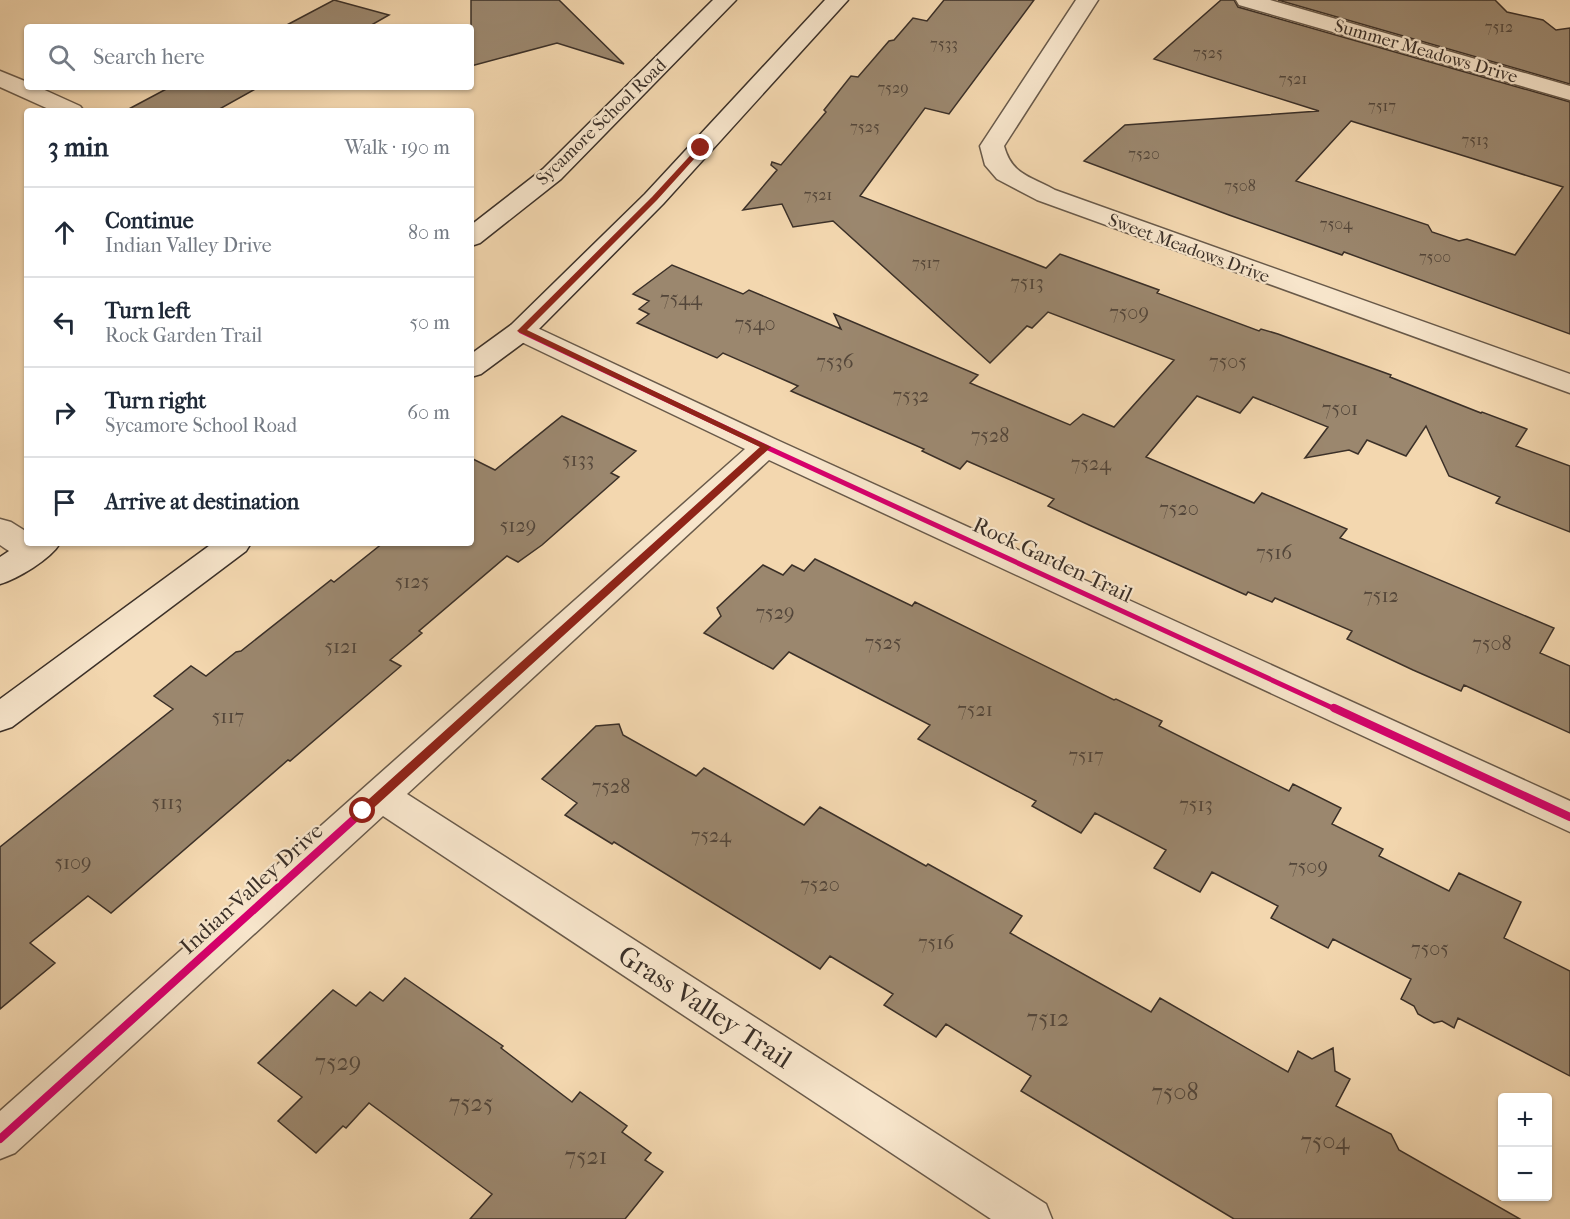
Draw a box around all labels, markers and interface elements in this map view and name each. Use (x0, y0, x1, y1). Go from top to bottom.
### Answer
street label: Summer Meadows Drive (1332, 15, 1520, 88)
house number: 7512 (1485, 17, 1513, 36)
search box (24, 24, 474, 90)
house number: 7533 (930, 34, 958, 53)
icon: search (45, 41, 78, 74)
house number: 7525 (1193, 43, 1223, 62)
text: Search here (93, 44, 205, 70)
street label: Sycamore School Road (532, 55, 671, 190)
house number: 7521 (1279, 69, 1307, 88)
house number: 7529 (877, 78, 909, 97)
house number: 7517 (1368, 96, 1396, 115)
house number: 7525 (850, 117, 880, 136)
house number: 7513 (1462, 130, 1488, 149)
text: 3 min (48, 132, 109, 163)
route end (687, 134, 713, 160)
text: Walk · 190 m (344, 136, 450, 159)
house number: 7520 (1128, 144, 1160, 163)
house number: 7508 (1224, 176, 1256, 195)
house number: 7521 (804, 185, 832, 204)
text: Continue (105, 208, 194, 234)
street label: Sweet Meadows Drive (1105, 210, 1272, 287)
house number: 7504 (1320, 214, 1353, 233)
icon: ahead (48, 216, 81, 249)
text: 80 m (408, 221, 450, 244)
text: Indian Valley Drive (105, 234, 272, 257)
house number: 7500 (1419, 247, 1451, 266)
house number: 7517 (912, 253, 940, 272)
house number: 7513 (1010, 271, 1044, 294)
house number: 7544 (660, 287, 703, 310)
text: Turn left (105, 298, 191, 324)
house number: 7509 (1109, 301, 1149, 324)
icon: left (48, 306, 81, 339)
text: 50 m (409, 311, 450, 334)
house number: 7540 (734, 312, 776, 335)
text: Rock Garden Trail (105, 324, 262, 347)
house number: 7536 (816, 350, 854, 373)
house number: 7505 (1209, 350, 1247, 373)
house number: 7532 (893, 384, 929, 407)
text: Turn right (105, 388, 206, 414)
icon: right (48, 396, 81, 429)
house number: 7501 (1322, 397, 1358, 420)
text: 60 m (407, 401, 450, 424)
text: Sycamore School Road (105, 414, 297, 437)
house number: 7528 (971, 424, 1009, 447)
house number: 5133 (562, 448, 594, 471)
house number: 7524 (1071, 452, 1112, 475)
icon: arrive (48, 486, 81, 519)
text: Arrive at destination (105, 489, 299, 515)
house number: 7520 (1159, 497, 1199, 520)
street label: Rock Garden Trail (969, 512, 1137, 608)
house number: 5129 (500, 514, 536, 537)
house number: 7516 (1256, 541, 1292, 564)
house number: 5125 (395, 570, 429, 593)
house number: 7512 (1363, 584, 1399, 607)
house number: 7529 (755, 601, 795, 624)
house number: 7525 (864, 631, 902, 654)
house number: 7508 (1472, 632, 1512, 655)
house number: 5121 (324, 635, 358, 658)
house number: 7521 (957, 698, 993, 721)
house number: 5117 (212, 705, 245, 728)
house number: 7517 (1068, 744, 1104, 767)
house number: 7528 (592, 775, 630, 798)
house number: 5113 (151, 791, 183, 814)
house number: 7513 (1179, 793, 1213, 816)
route start (349, 797, 375, 823)
street label: Indian Valley Drive (175, 818, 329, 960)
house number: 7524 (691, 824, 732, 847)
house number: 5109 (54, 851, 92, 874)
house number: 7509 (1288, 855, 1328, 878)
house number: 7520 (800, 873, 840, 896)
house number: 7516 (918, 931, 954, 954)
house number: 7505 (1411, 937, 1449, 960)
street label: Grass Valley Trail (612, 939, 798, 1075)
house number: 7512 (1027, 1004, 1069, 1032)
house number: 7529 (315, 1048, 361, 1076)
house number: 7508 (1151, 1078, 1199, 1106)
house number: 7525 (449, 1089, 493, 1117)
map controls (1498, 1093, 1552, 1201)
button: + (1498, 1093, 1552, 1147)
house number: 7504 (1300, 1127, 1350, 1155)
house number: 7521 (565, 1142, 607, 1170)
button: − (1498, 1147, 1552, 1201)

